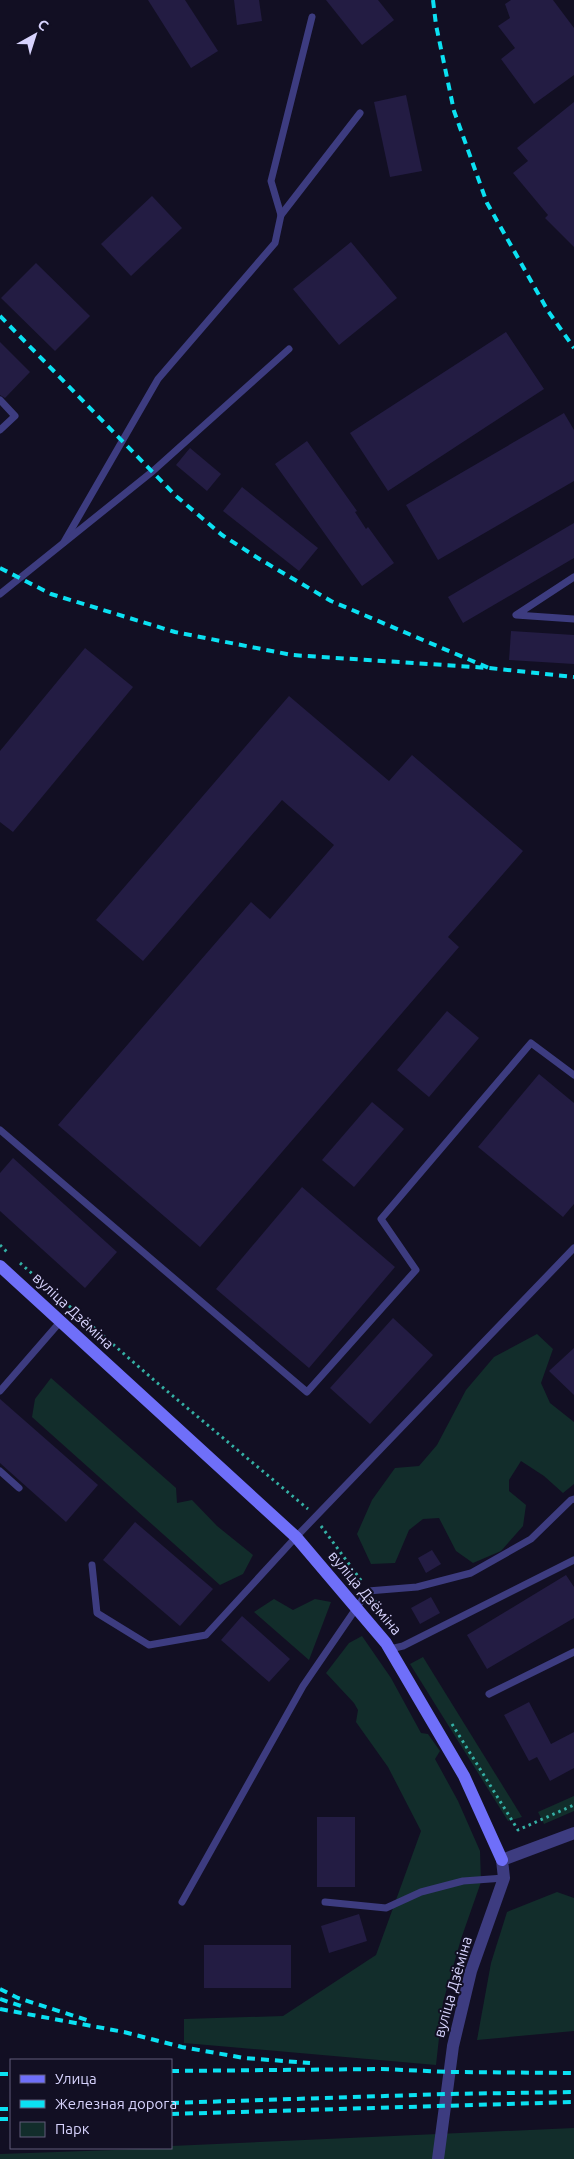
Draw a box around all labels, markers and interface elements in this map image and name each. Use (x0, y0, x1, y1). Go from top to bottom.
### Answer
north arrow (10, 10, 60, 60)
text: С (35, 16, 52, 34)
street label: вуліца Дзёміна (29, 1269, 117, 1352)
street label: вуліца Дзёміна (325, 1547, 405, 1638)
street label: вуліца Дзёміна (430, 1934, 475, 2039)
legend (10, 2059, 172, 2149)
text: Улица (55, 2070, 97, 2087)
text: Железная дорога (55, 2095, 177, 2112)
text: Парк (55, 2120, 90, 2137)

